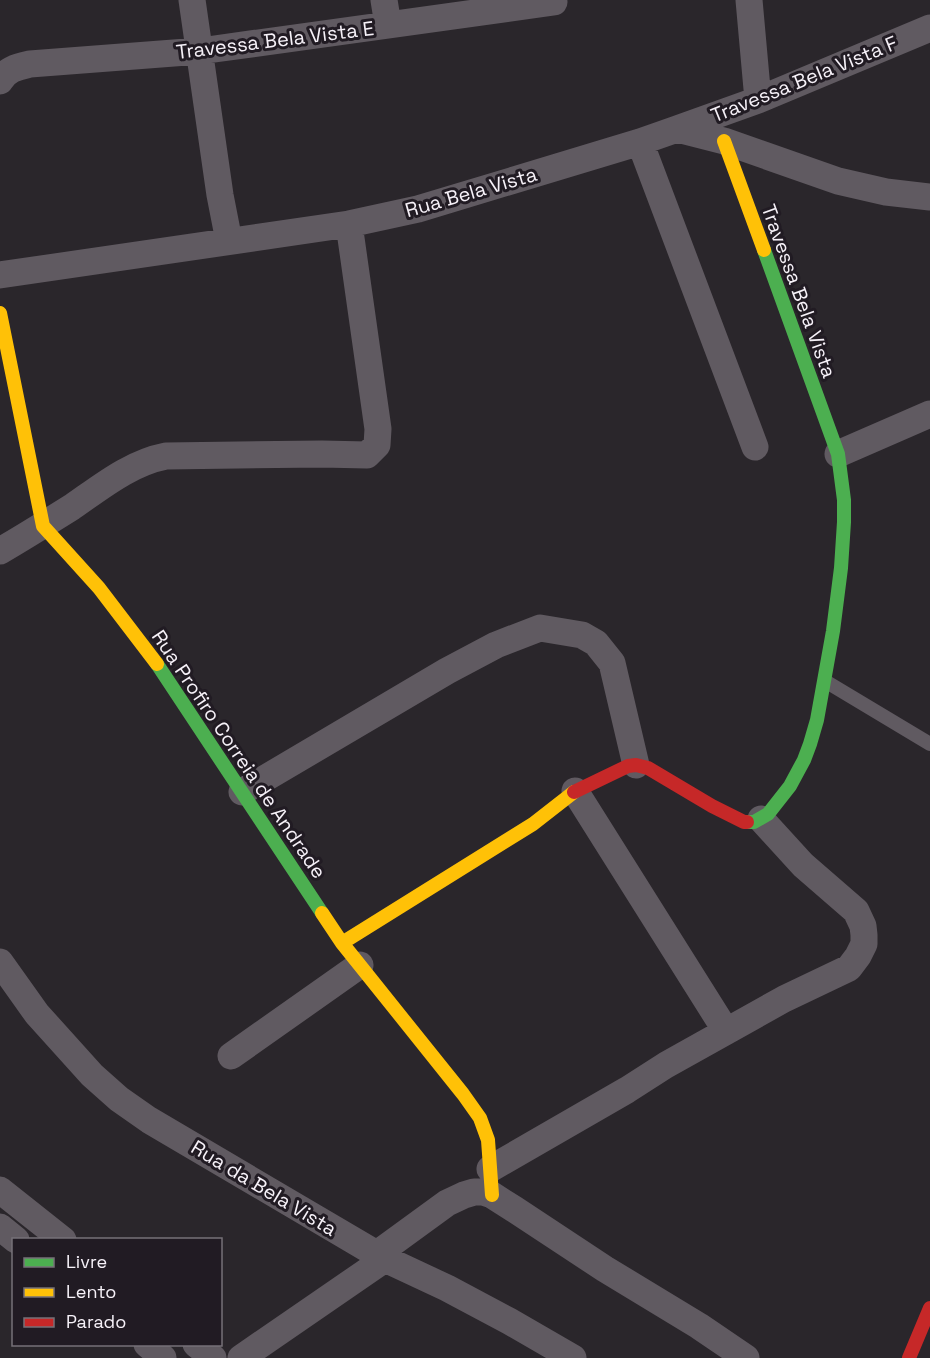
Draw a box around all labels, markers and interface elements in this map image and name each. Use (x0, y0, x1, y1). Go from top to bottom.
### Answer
street label: Travessa Bela Vista E (175, 15, 375, 65)
street label: Travessa Bela Vista F (707, 30, 901, 128)
street label: Rua Bela Vista (402, 161, 540, 223)
street label: Travessa Bela Vista (756, 201, 842, 381)
street label: Rua Profiro Correia de Andrade (146, 625, 332, 883)
street label: Rua da Bela Vista (186, 1134, 342, 1242)
legend (12, 1238, 222, 1346)
text: Livre (66, 1250, 107, 1273)
text: Lento (66, 1280, 116, 1303)
text: Parado (66, 1310, 126, 1333)

